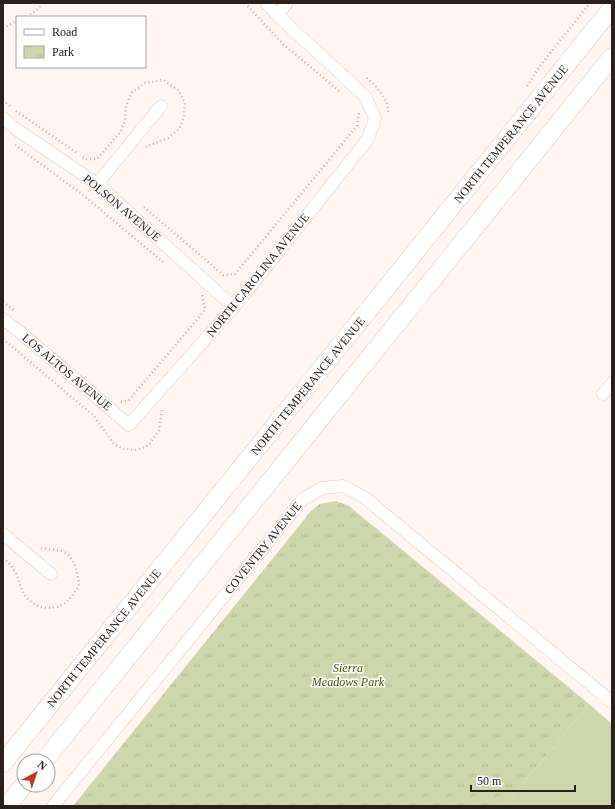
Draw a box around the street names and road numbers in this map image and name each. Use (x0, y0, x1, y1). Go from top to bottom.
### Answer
street label: NORTH TEMPERANCE AVENUE (451, 62, 571, 206)
street label: POLSON AVENUE (80, 172, 164, 244)
street label: NORTH CAROLINA AVENUE (204, 210, 312, 340)
street label: NORTH TEMPERANCE AVENUE (248, 314, 368, 458)
street label: LOS ALTOS AVENUE (19, 330, 115, 414)
street label: COVENTRY AVENUE (222, 499, 304, 597)
street label: NORTH TEMPERANCE AVENUE (44, 566, 164, 710)

